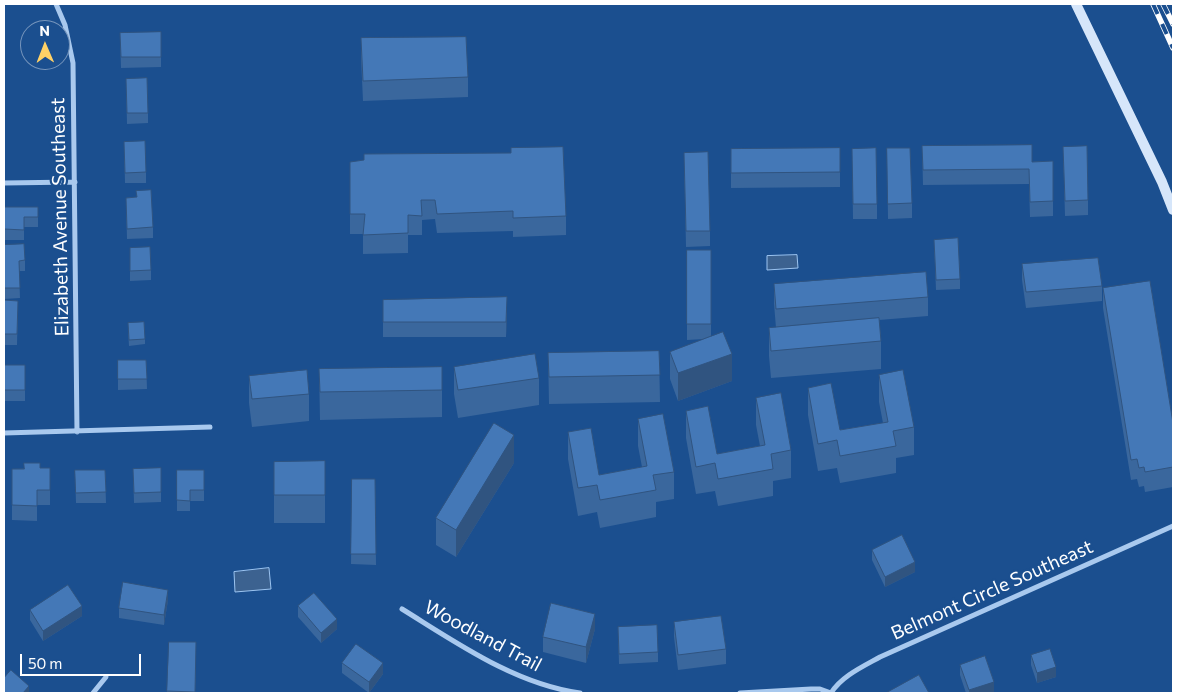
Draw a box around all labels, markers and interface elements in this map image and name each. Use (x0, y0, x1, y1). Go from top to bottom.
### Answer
north arrow (20, 20, 70, 70)
text: N (39, 22, 50, 39)
street label: Elizabeth Avenue Southeast (47, 97, 73, 337)
street label: Belmont Circle Southeast (888, 535, 1096, 645)
street label: Woodland Trail (420, 596, 546, 676)
scale bar (22, 644, 144, 676)
text: 50 m (28, 654, 62, 672)

